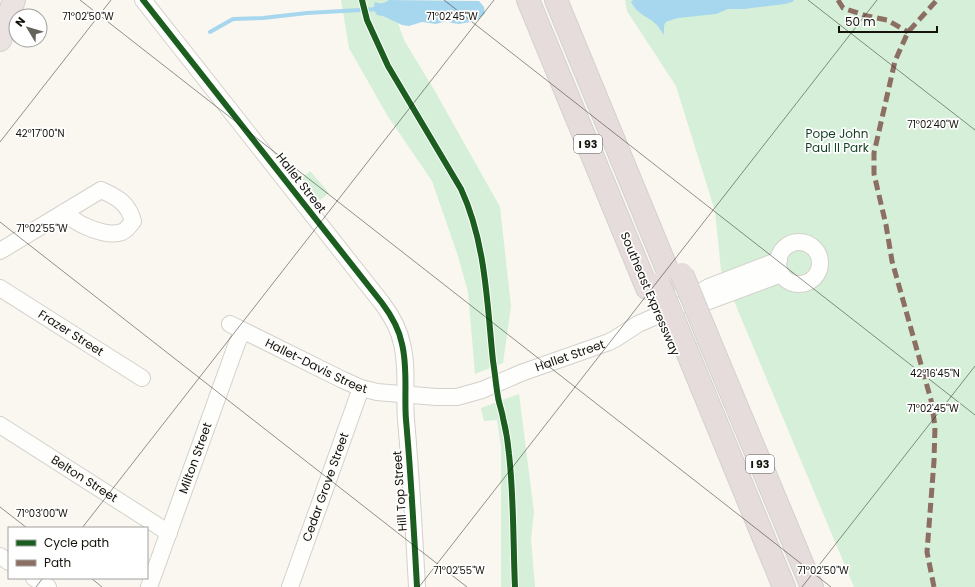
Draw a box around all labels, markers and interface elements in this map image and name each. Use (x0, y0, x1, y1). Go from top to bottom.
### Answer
north arrow (8, 8, 48, 48)
scale bar (839, 8, 937, 34)
text: 71°02'50"W (62, 9, 114, 24)
text: 71°02'45"W (426, 9, 478, 24)
text: 50 m (845, 13, 876, 30)
text: N (11, 14, 29, 30)
text: 71°02'40"W (907, 117, 959, 132)
park label: Pope John Paul II Park (805, 125, 870, 156)
text: 42°17'00"N (16, 126, 64, 141)
road number: I 93 (574, 135, 602, 153)
street label: Hallet Street (272, 149, 330, 216)
text: 71°02'55"W (16, 221, 68, 236)
street label: Southeast Expressway (617, 229, 684, 359)
street label: Frazer Street (35, 305, 107, 360)
street label: Hallet-Davis Street (262, 334, 369, 397)
street label: Hallet Street (533, 335, 607, 375)
text: 42°16'45"N (910, 366, 960, 381)
text: 71°02'45"W (907, 401, 959, 416)
street label: Milton Street (174, 420, 216, 496)
street label: Cedar Grove Street (298, 430, 352, 544)
street label: Hill Top Street (388, 450, 411, 532)
street label: Belton Street (48, 451, 121, 506)
road number: I 93 (746, 455, 774, 473)
text: 71°03'00"W (16, 506, 68, 521)
legend (8, 527, 148, 579)
text: Cycle path (44, 534, 109, 551)
text: Path (44, 554, 71, 571)
text: 71°02'55"W (433, 563, 485, 578)
text: 71°02'50"W (797, 563, 849, 578)

